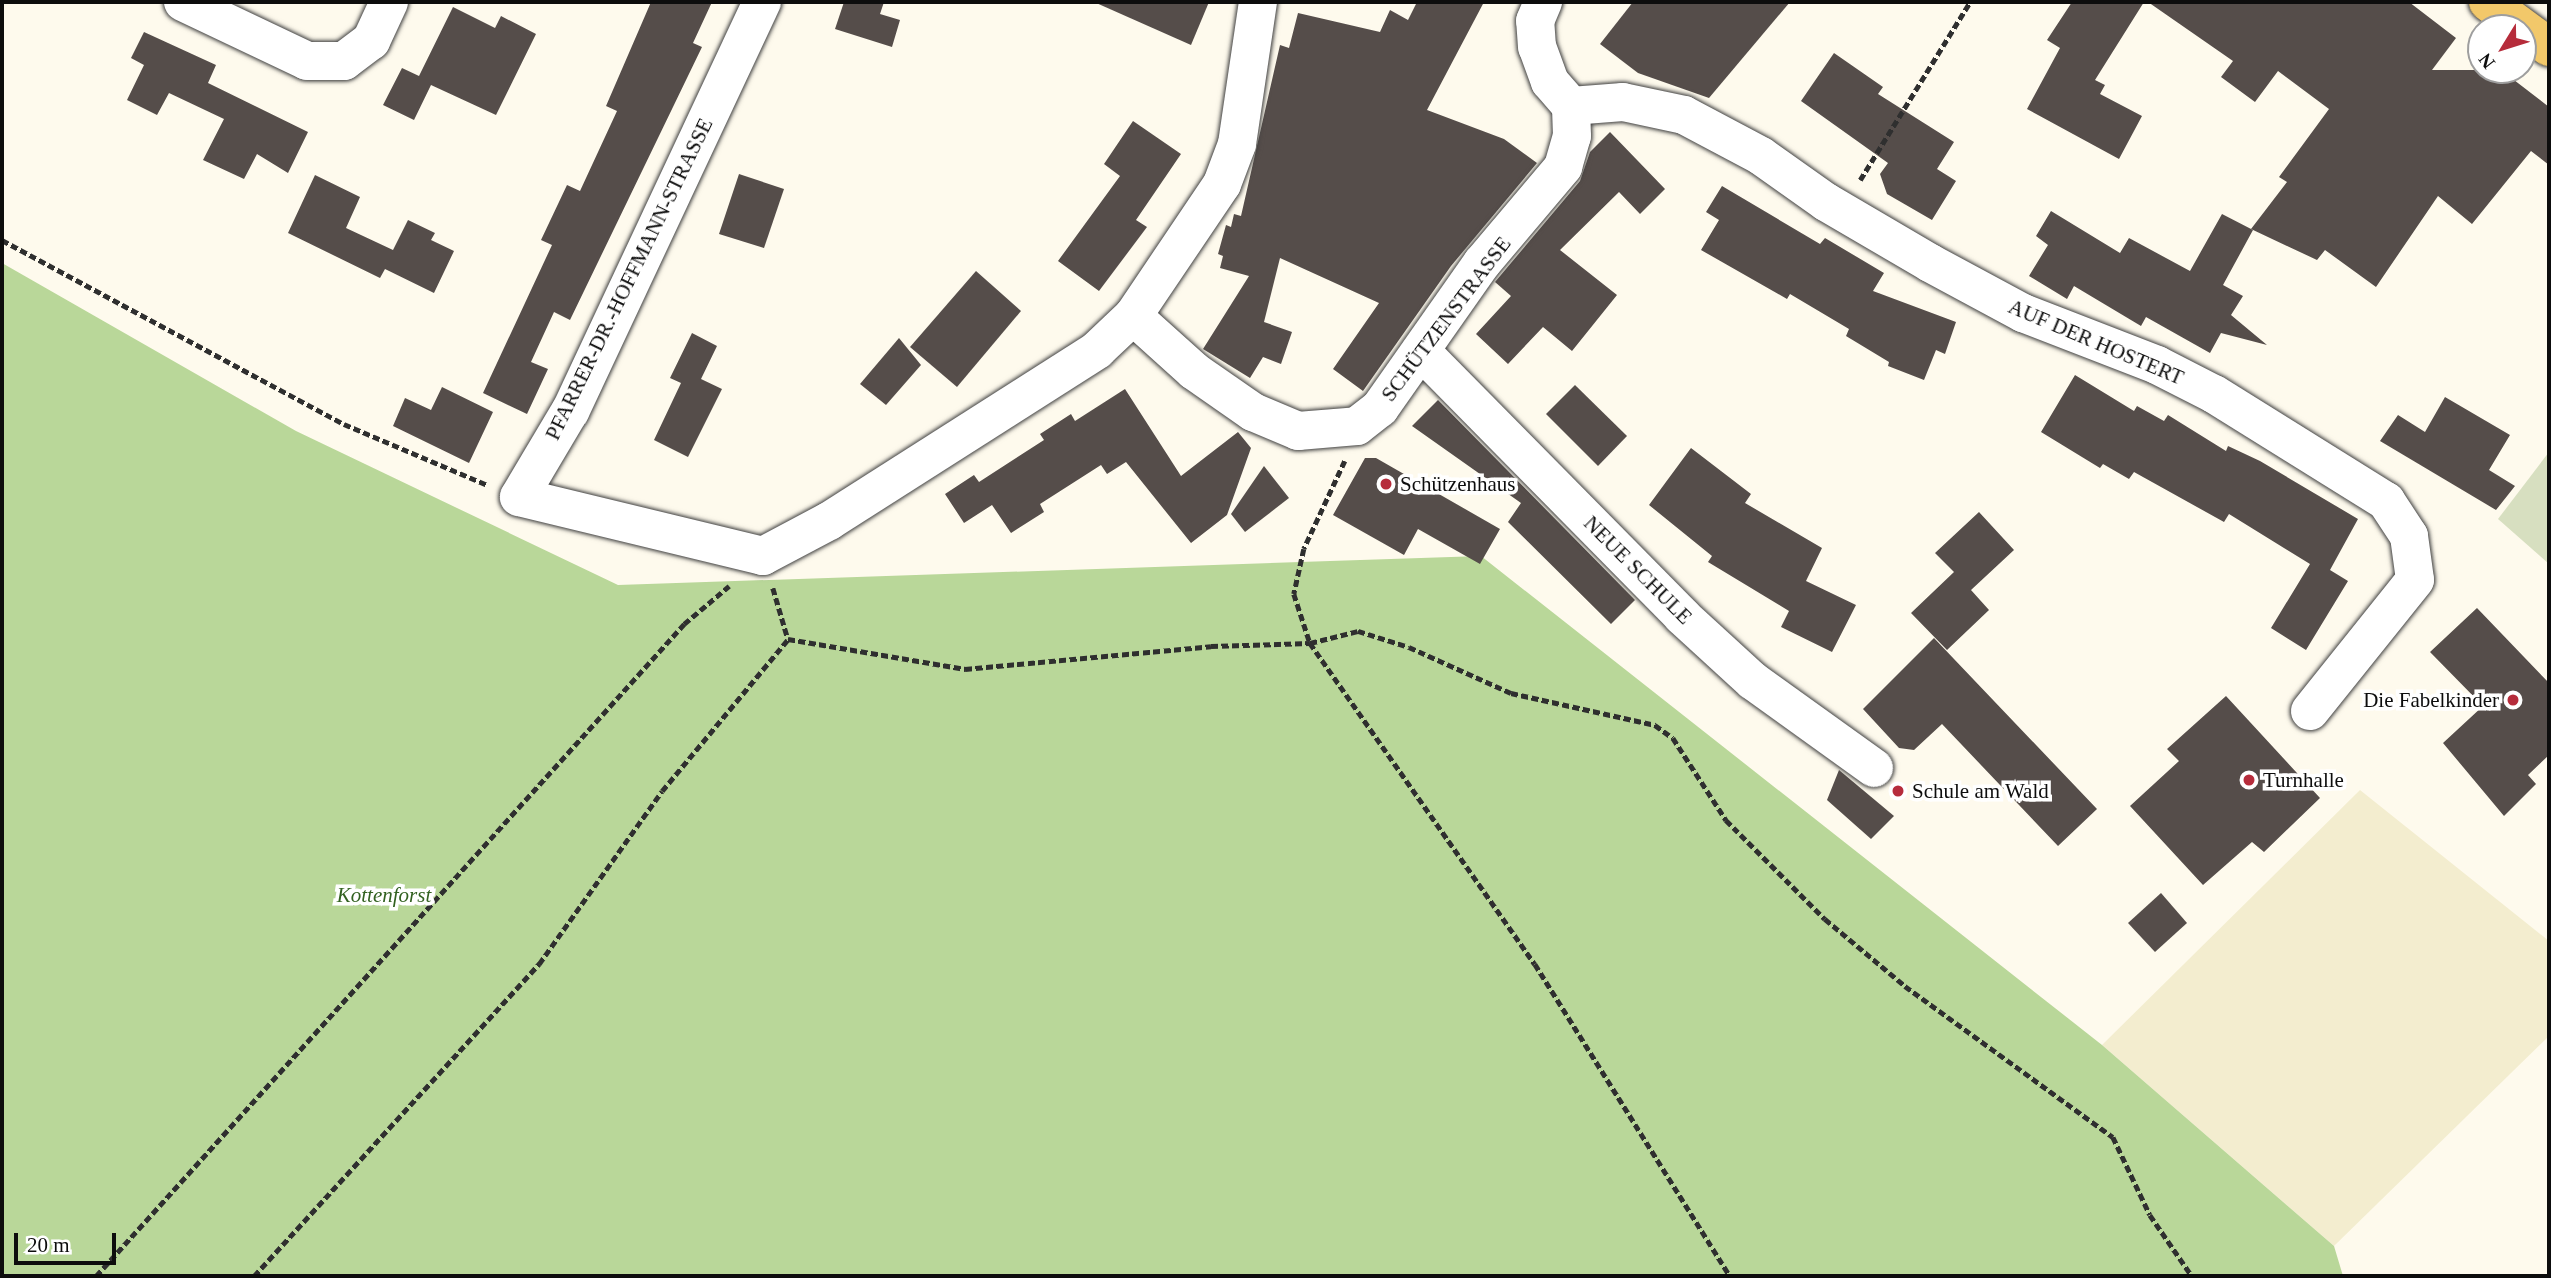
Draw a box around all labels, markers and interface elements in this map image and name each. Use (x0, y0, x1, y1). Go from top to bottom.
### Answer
north arrow (2467, 14, 2537, 84)
text: N (2474, 49, 2499, 73)
street label: PFARRER-DR.-HOFFMANN-STRASSE (540, 114, 718, 444)
street label: SCHÜTZENSTRASSE (1376, 232, 1516, 406)
street label: AUF DER HOSTERT (2005, 294, 2187, 390)
place label: Schützenhaus (1400, 471, 1515, 497)
marker: Schützenhaus (1378, 476, 1394, 492)
street label: NEUE SCHULE (1579, 511, 1697, 629)
place label: Die Fabelkinder (2363, 687, 2499, 713)
marker: Die Fabelkinder (2505, 692, 2521, 708)
place label: Turnhalle (2263, 767, 2344, 793)
marker: Turnhalle (2241, 772, 2257, 788)
place label: Schule am Wald (1912, 778, 2049, 804)
marker: Schule am Wald (1890, 783, 1906, 799)
park label: Kottenforst (337, 882, 431, 908)
scale bar (18, 1218, 119, 1262)
text: 20 m (27, 1233, 70, 1257)

